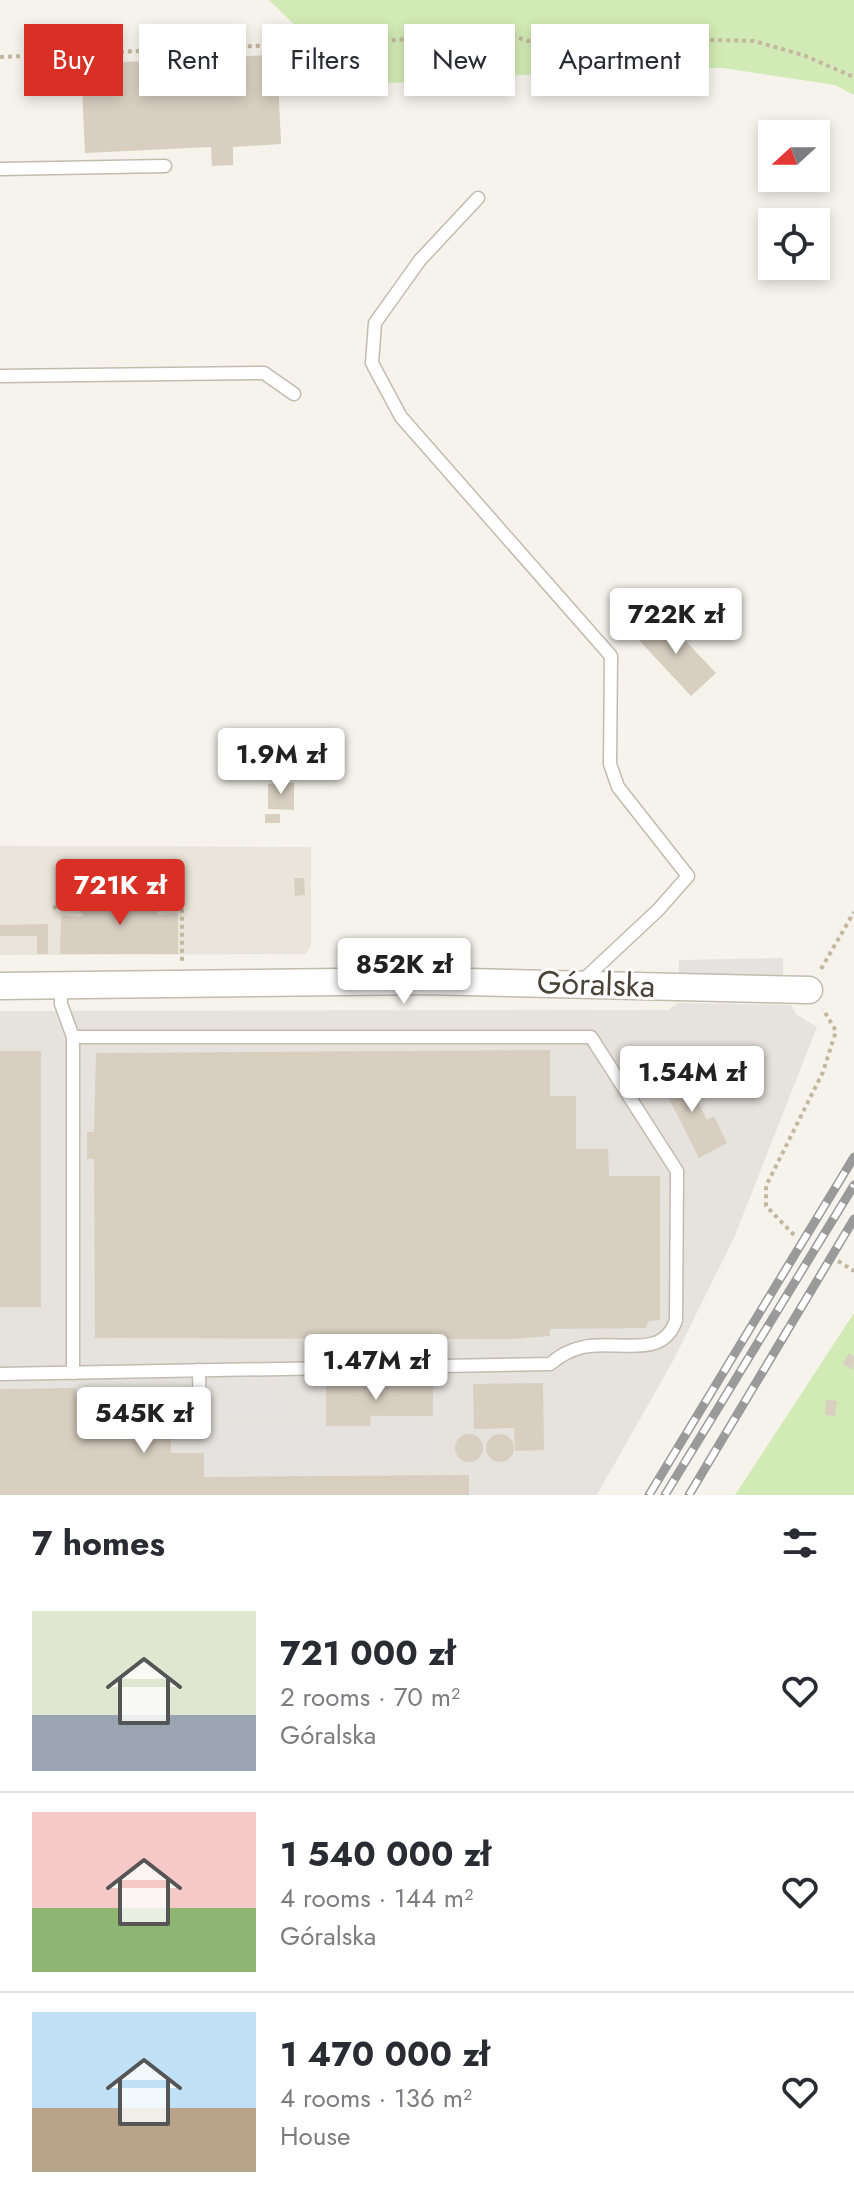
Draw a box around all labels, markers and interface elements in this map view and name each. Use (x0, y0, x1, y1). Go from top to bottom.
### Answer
chip: Buy (24, 24, 123, 96)
chip: Rent (139, 24, 246, 96)
chip: Filters (262, 24, 388, 96)
chip: New (404, 24, 515, 96)
chip: Apartment (531, 24, 709, 96)
north arrow (758, 120, 830, 192)
map controls (758, 120, 830, 280)
button: locate (758, 208, 830, 280)
pin: 722K zł (602, 588, 750, 656)
text: 722K zł (628, 595, 724, 633)
pin: 1.9M zł (207, 728, 355, 796)
text: 1.9M zł (236, 735, 326, 773)
pin: 721K zł (46, 859, 194, 927)
text: 721K zł (74, 866, 166, 904)
pin: 852K zł (330, 938, 478, 1006)
text: 852K zł (356, 945, 452, 983)
street label: Góralska (536, 959, 656, 1009)
pin: 1.54M zł (609, 1046, 775, 1114)
text: 1.54M zł (638, 1053, 746, 1091)
pin: 1.47M zł (293, 1334, 459, 1402)
text: 1.47M zł (323, 1341, 430, 1379)
pin: 545K zł (70, 1387, 218, 1455)
text: 545K zł (95, 1394, 193, 1432)
text: 7 homes (32, 1519, 165, 1568)
icon: filters (778, 1521, 822, 1565)
text: 721 000 zł (280, 1629, 455, 1678)
icon: home (96, 1643, 192, 1739)
icon: heart (778, 1669, 822, 1713)
text: 2 rooms · 70 m² (280, 1678, 460, 1716)
text: Góralska (280, 1716, 376, 1754)
text: 1 540 000 zł (280, 1830, 491, 1879)
icon: home (96, 1844, 192, 1940)
icon: heart (778, 1870, 822, 1914)
text: 4 rooms · 144 m² (280, 1879, 473, 1917)
text: Góralska (280, 1917, 376, 1955)
text: 1 470 000 zł (280, 2030, 489, 2079)
icon: home (96, 2044, 192, 2140)
icon: heart (778, 2070, 822, 2114)
text: 4 rooms · 136 m² (280, 2079, 472, 2117)
text: House (280, 2117, 350, 2155)

